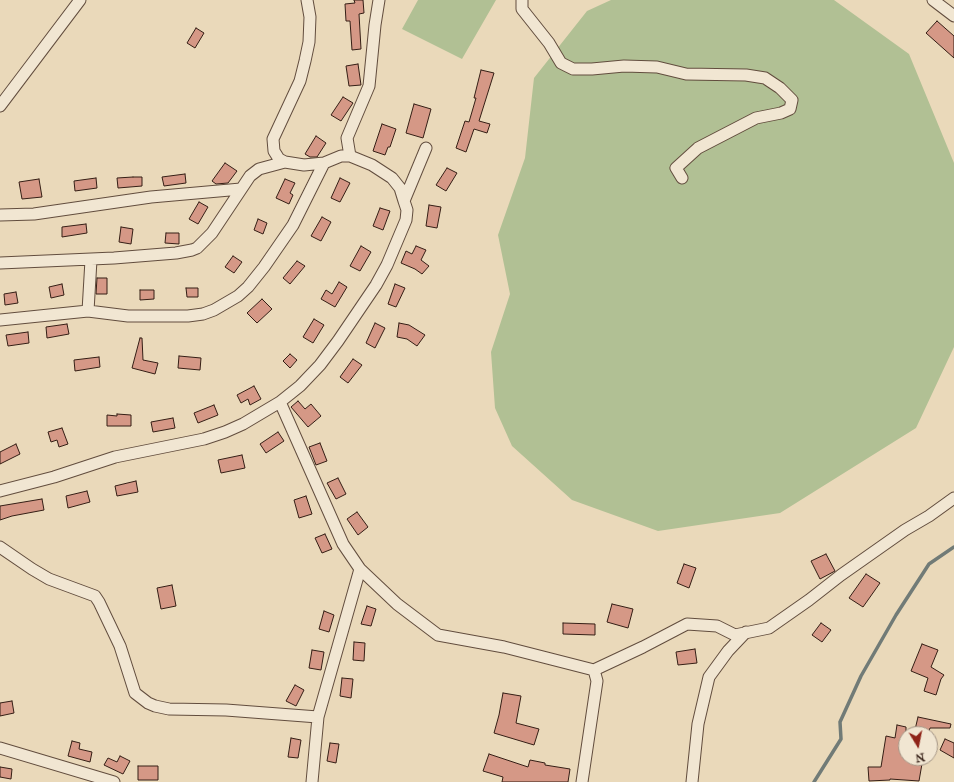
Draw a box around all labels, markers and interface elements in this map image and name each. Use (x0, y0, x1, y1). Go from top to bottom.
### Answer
north arrow (898, 726, 938, 766)
text: N (914, 750, 926, 765)

